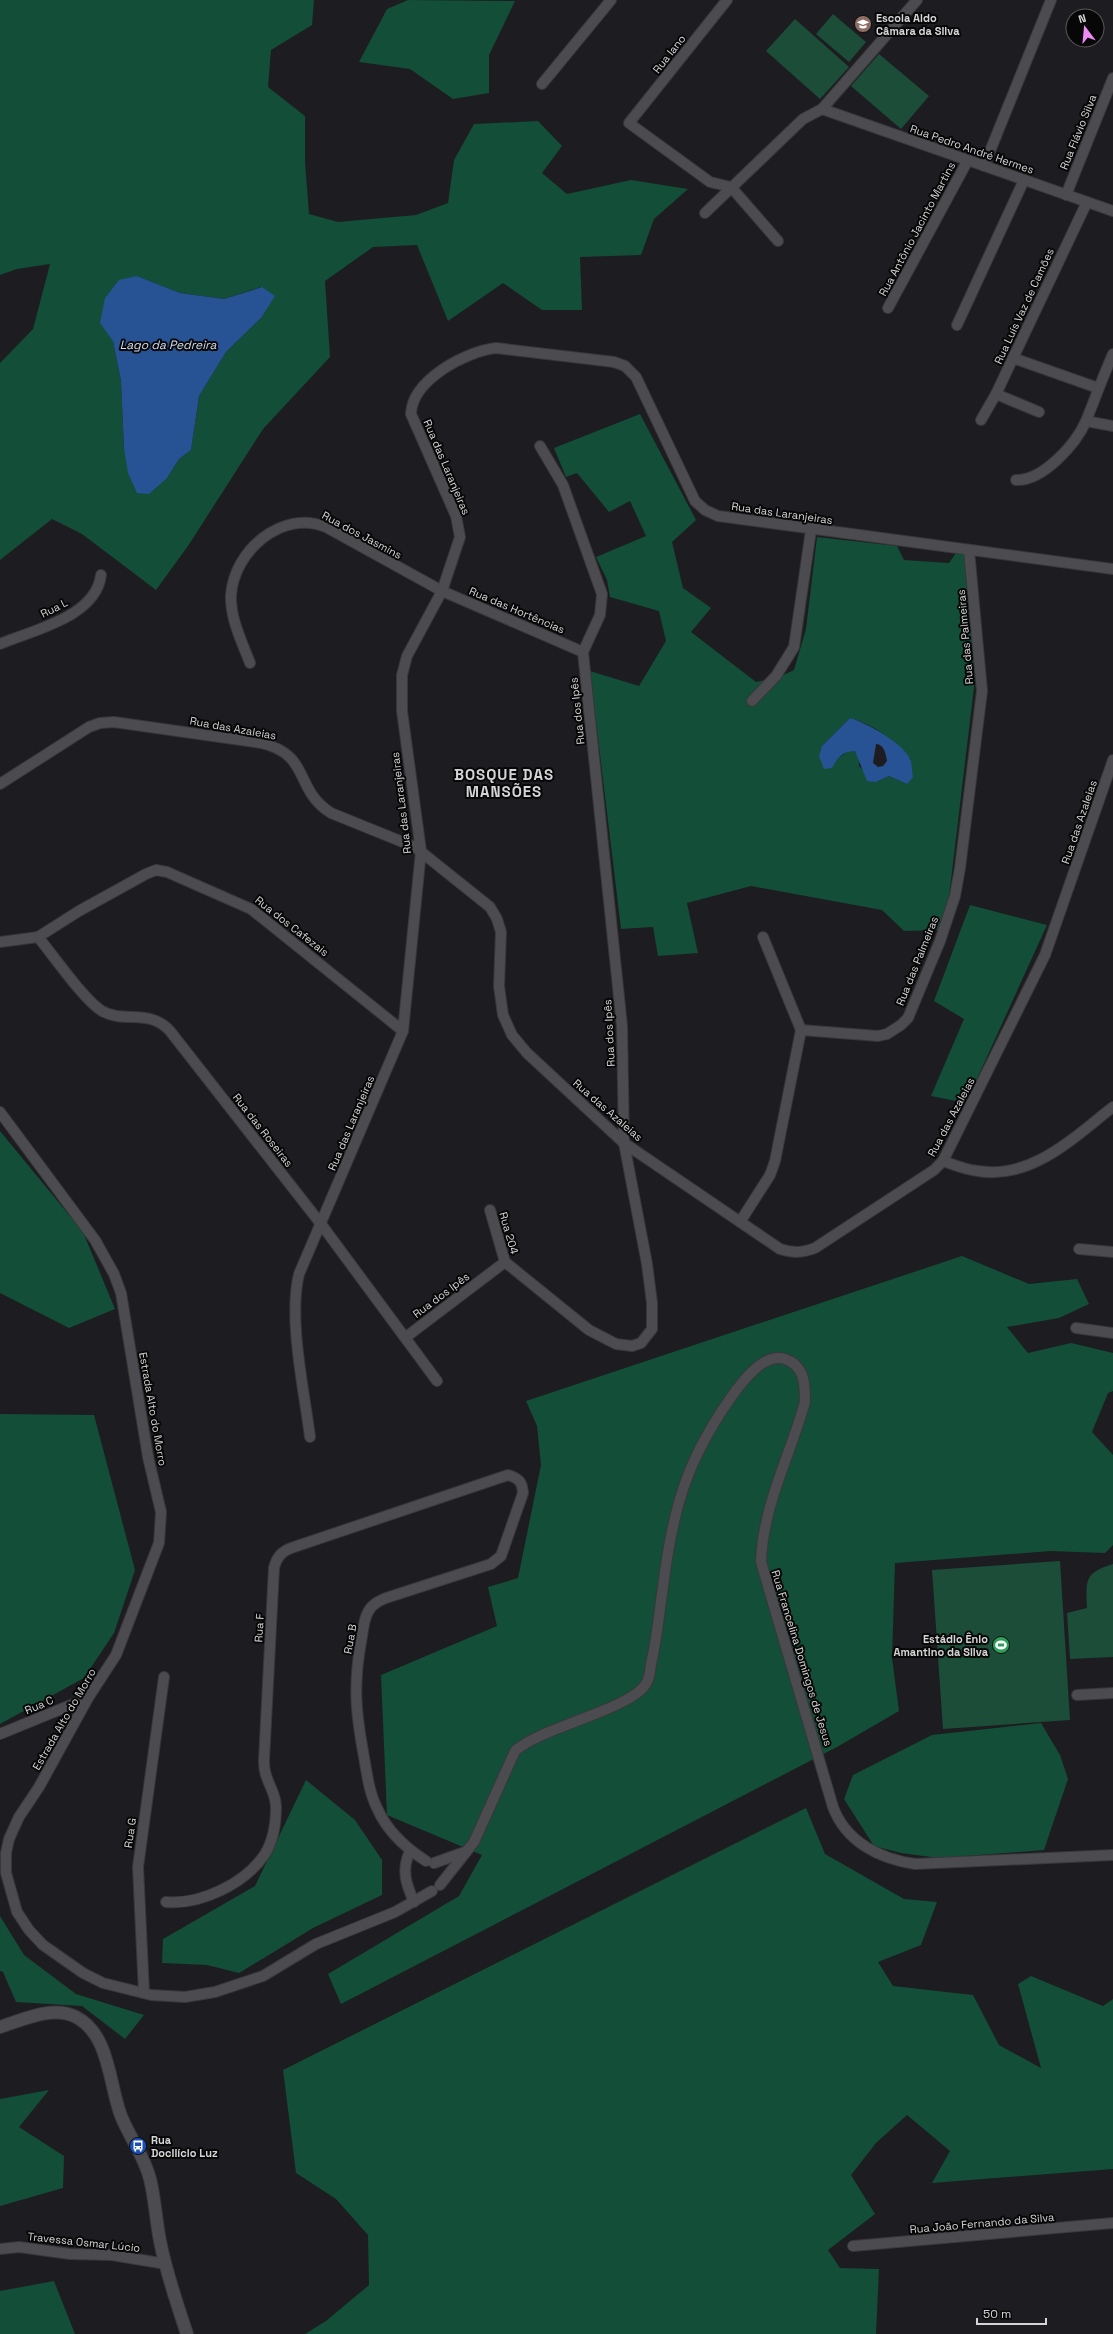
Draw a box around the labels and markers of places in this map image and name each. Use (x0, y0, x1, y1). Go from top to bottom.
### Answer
place label: Escola Aldo Câmara da Silva (876, 11, 960, 38)
school or university icon: Escola Aldo Câmara da Silva (853, 14, 873, 34)
place label: Estádio Ênio Amantino da Silva (893, 1632, 989, 1659)
sports icon: Estádio Ênio Amantino da Silva (991, 1635, 1011, 1655)
place label: Rua Docilício Luz (151, 2133, 218, 2160)
bus stop icon: Rua Docilício Luz (128, 2136, 148, 2156)

